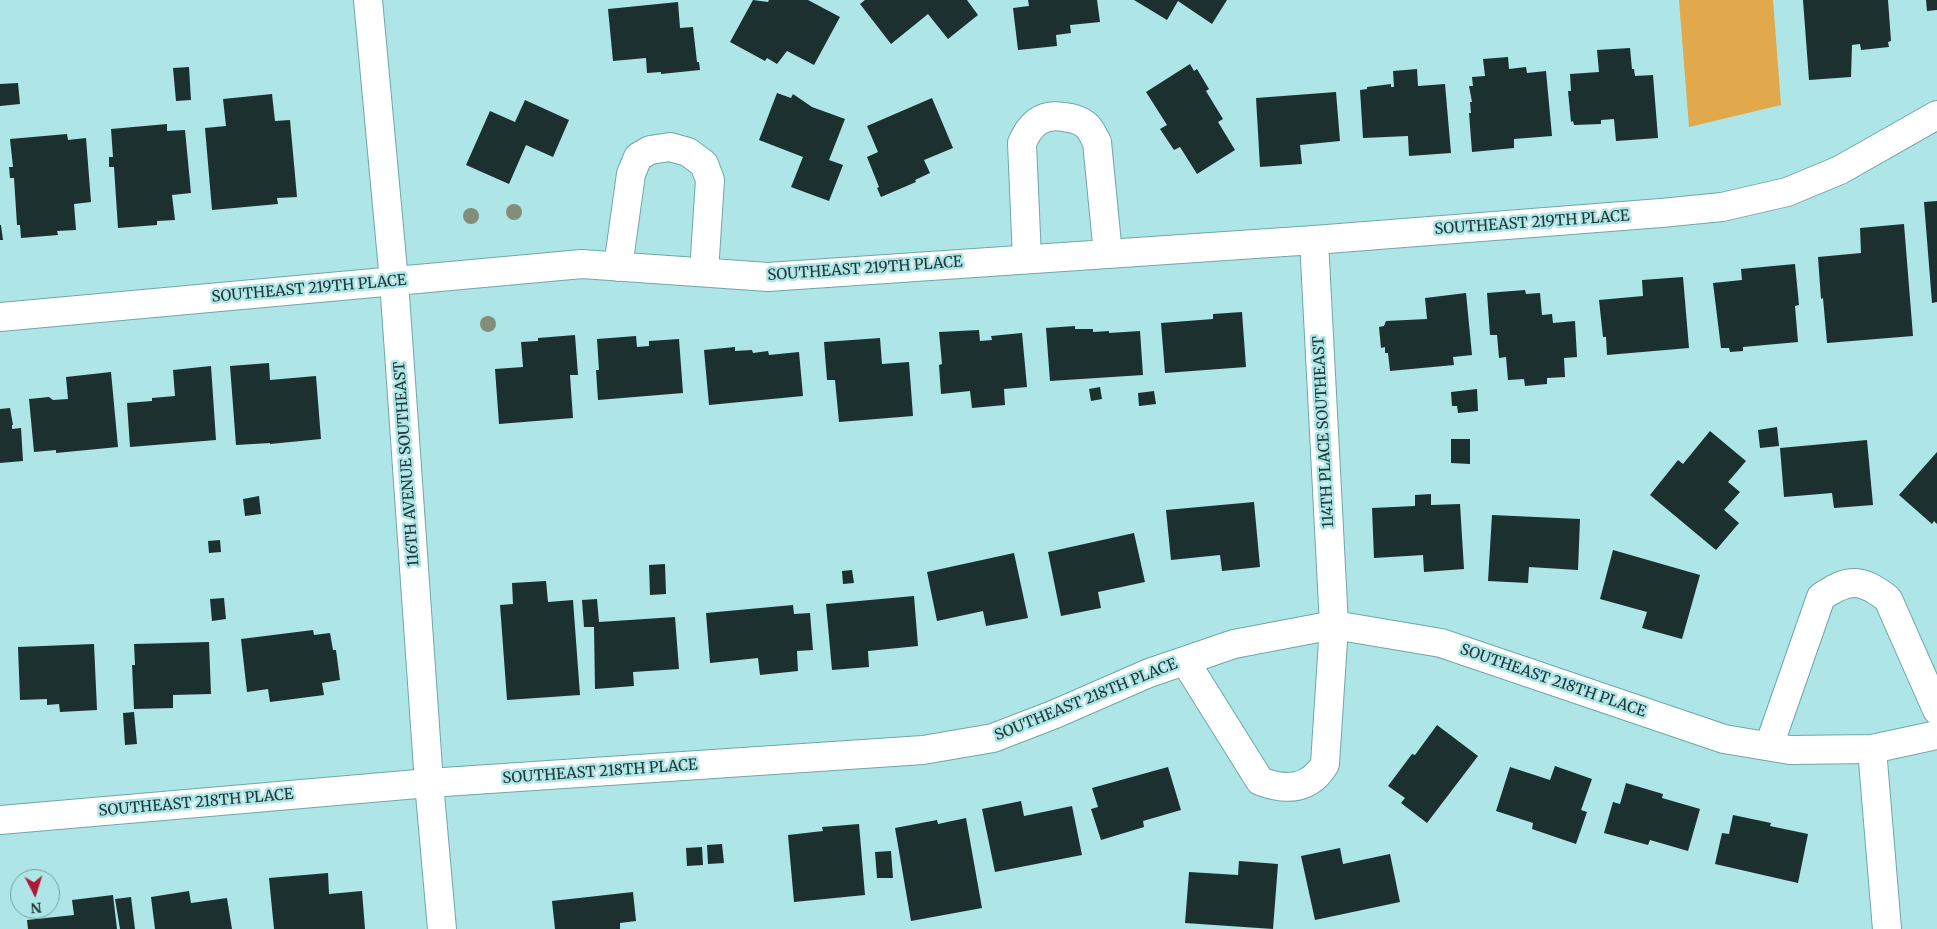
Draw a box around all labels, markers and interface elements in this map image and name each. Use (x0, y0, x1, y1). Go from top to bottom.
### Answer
street label: SOUTHEAST 219TH PLACE (1434, 207, 1630, 239)
street label: SOUTHEAST 219TH PLACE (767, 253, 963, 285)
street label: SOUTHEAST 219TH PLACE (211, 272, 407, 306)
street label: 114TH PLACE SOUTHEAST (1310, 336, 1338, 528)
street label: 116TH AVENUE SOUTHEAST (391, 361, 423, 567)
street label: SOUTHEAST 218TH PLACE (1458, 641, 1648, 721)
street label: SOUTHEAST 218TH PLACE (992, 655, 1180, 745)
street label: SOUTHEAST 218TH PLACE (502, 756, 698, 788)
street label: SOUTHEAST 218TH PLACE (98, 786, 294, 820)
north arrow (10, 869, 60, 919)
text: N (30, 898, 43, 917)

